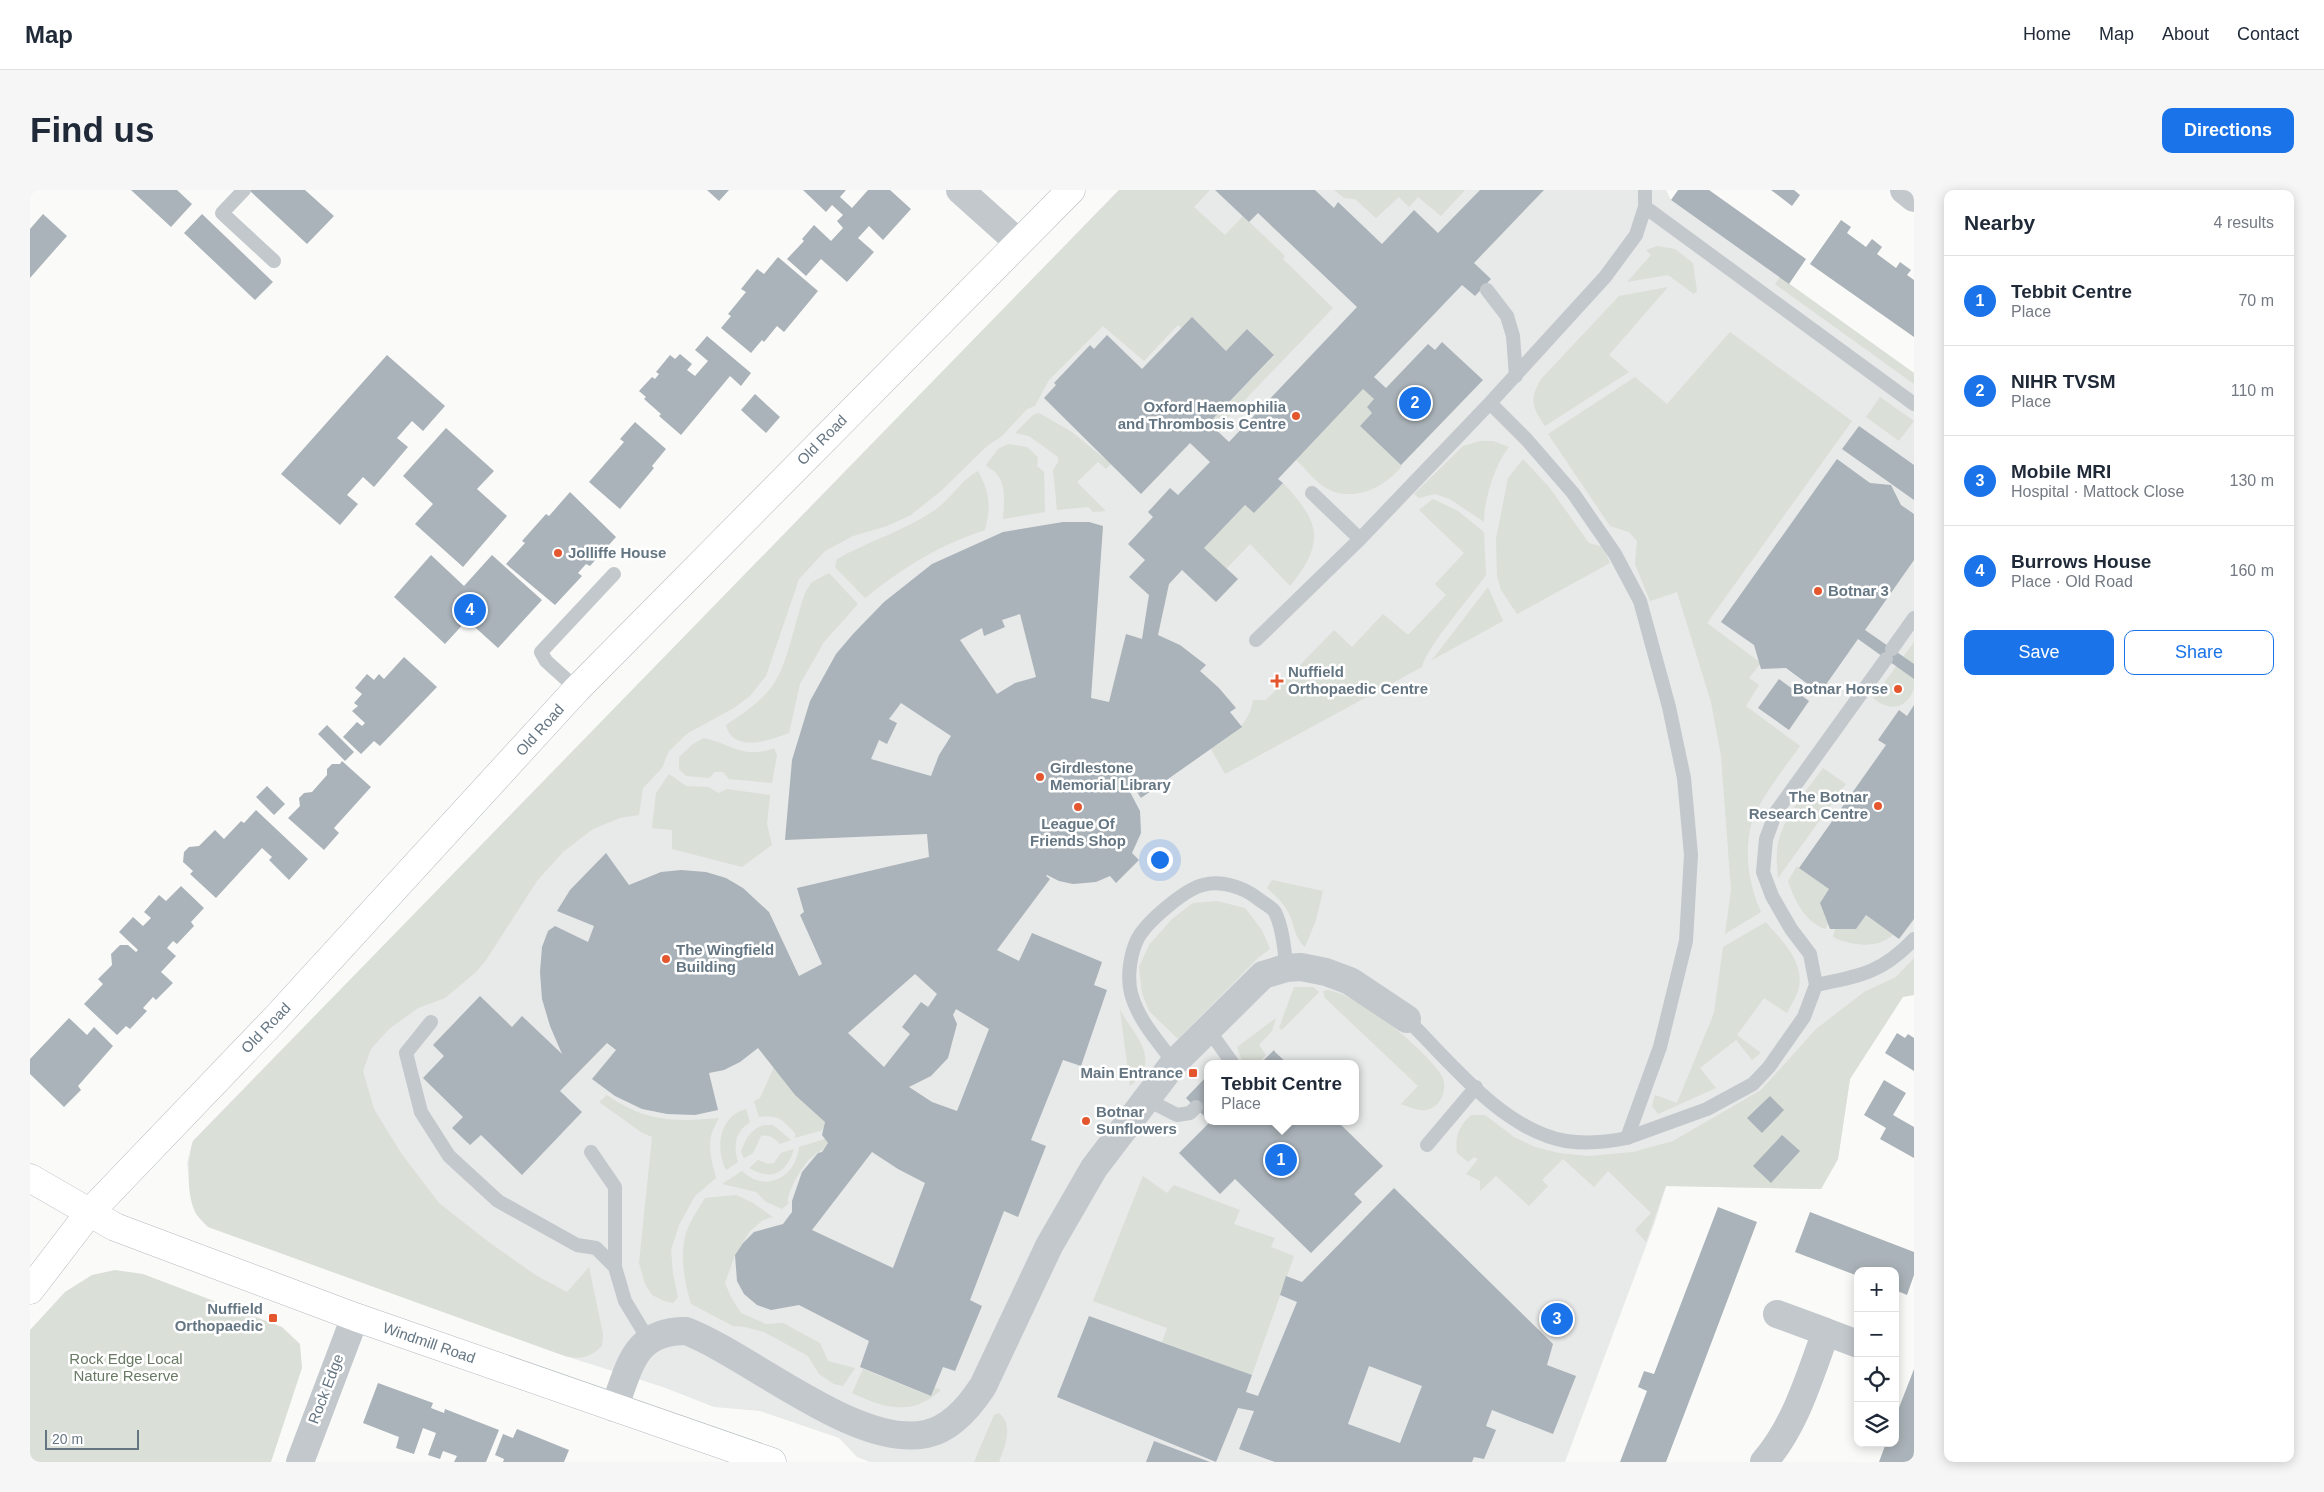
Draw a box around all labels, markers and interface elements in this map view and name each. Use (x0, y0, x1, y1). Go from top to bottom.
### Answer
text: Map (25, 21, 73, 48)
text: Home (2023, 24, 2071, 44)
text: Map (2099, 24, 2134, 44)
text: About (2162, 24, 2209, 44)
text: Contact (2237, 24, 2299, 44)
button: Directions (2162, 108, 2294, 153)
text: Find us (30, 110, 154, 149)
text: Nearby (1964, 211, 2035, 234)
text: 4 results (2214, 214, 2274, 231)
text: Tebbit Centre (2011, 281, 2132, 302)
text: 1 (1976, 292, 1984, 309)
text: 70 m (2238, 292, 2274, 309)
text: Place (2011, 303, 2051, 320)
text: NIHR TVSM (2011, 371, 2116, 392)
text: 2 (1976, 382, 1984, 399)
text: 110 m (2231, 382, 2274, 399)
pin: 2 (1399, 384, 1431, 422)
text: Place (2011, 393, 2051, 410)
place label: Oxford Haemophilia and Thrombosis Centre (1118, 398, 1287, 432)
marker: Oxford Haemophilia and Thrombosis Centre (1290, 410, 1302, 422)
street label: Old Road (793, 411, 850, 468)
text: Mobile MRI (2011, 461, 2111, 482)
text: 3 (1976, 472, 1984, 489)
text: 130 m (2230, 472, 2274, 489)
text: Hospital · Mattock Close (2011, 483, 2184, 500)
place label: Jolliffe House (568, 544, 666, 561)
marker: Jolliffe House (552, 547, 564, 559)
text: Burrows House (2011, 551, 2151, 572)
text: 4 (1976, 562, 1984, 579)
text: 160 m (2230, 562, 2274, 579)
text: Place · Old Road (2011, 573, 2133, 590)
place label: Botnar 3 (1828, 582, 1889, 599)
marker: Botnar 3 (1812, 585, 1824, 597)
pin: 4 (454, 591, 486, 629)
button: Save (1964, 630, 2114, 675)
button: Share (2124, 630, 2274, 675)
place label: Nuffield Orthopaedic Centre (1288, 663, 1428, 697)
marker: Nuffield Orthopaedic Centre (1270, 674, 1284, 688)
place label: Botnar Horse (1793, 680, 1888, 697)
marker: Botnar Horse (1892, 683, 1904, 695)
street label: Old Road (512, 700, 567, 759)
place label: Girdlestone Memorial Library (1050, 759, 1172, 793)
marker: Girdlestone Memorial Library (1034, 771, 1046, 783)
place label: The Botnar Research Centre (1749, 788, 1868, 822)
marker: The Botnar Research Centre (1872, 800, 1884, 812)
marker: League Of Friends Shop (1072, 801, 1084, 813)
place label: League Of Friends Shop (1030, 815, 1126, 849)
your location (1147, 847, 1173, 873)
place label: The Wingfield Building (676, 941, 774, 975)
marker: The Wingfield Building (660, 953, 672, 965)
street label: Old Road (238, 999, 294, 1056)
popup (1204, 1060, 1359, 1125)
place label: Main Entrance (1080, 1064, 1183, 1081)
marker: Main Entrance (1187, 1067, 1199, 1079)
text: Tebbit Centre (1221, 1073, 1342, 1094)
text: Place (1221, 1095, 1261, 1112)
place label: Botnar Sunflowers (1096, 1103, 1177, 1137)
marker: Botnar Sunflowers (1080, 1115, 1092, 1127)
pin: 1 (1265, 1141, 1297, 1179)
map controls (1854, 1267, 1899, 1447)
button: + (1854, 1267, 1899, 1312)
place label: Nuffield Orthopaedic (175, 1300, 263, 1334)
pin: 3 (1541, 1300, 1573, 1338)
marker: Nuffield Orthopaedic (267, 1312, 279, 1324)
button: − (1854, 1312, 1899, 1357)
street label: Windmill Road (381, 1319, 478, 1366)
park label: Rock Edge Local Nature Reserve (69, 1350, 183, 1384)
street label: Rock Edge (304, 1352, 347, 1426)
button: locate (1854, 1357, 1899, 1402)
button: layers (1854, 1402, 1899, 1447)
scale bar (45, 1427, 139, 1450)
text: 20 m (52, 1431, 83, 1447)

